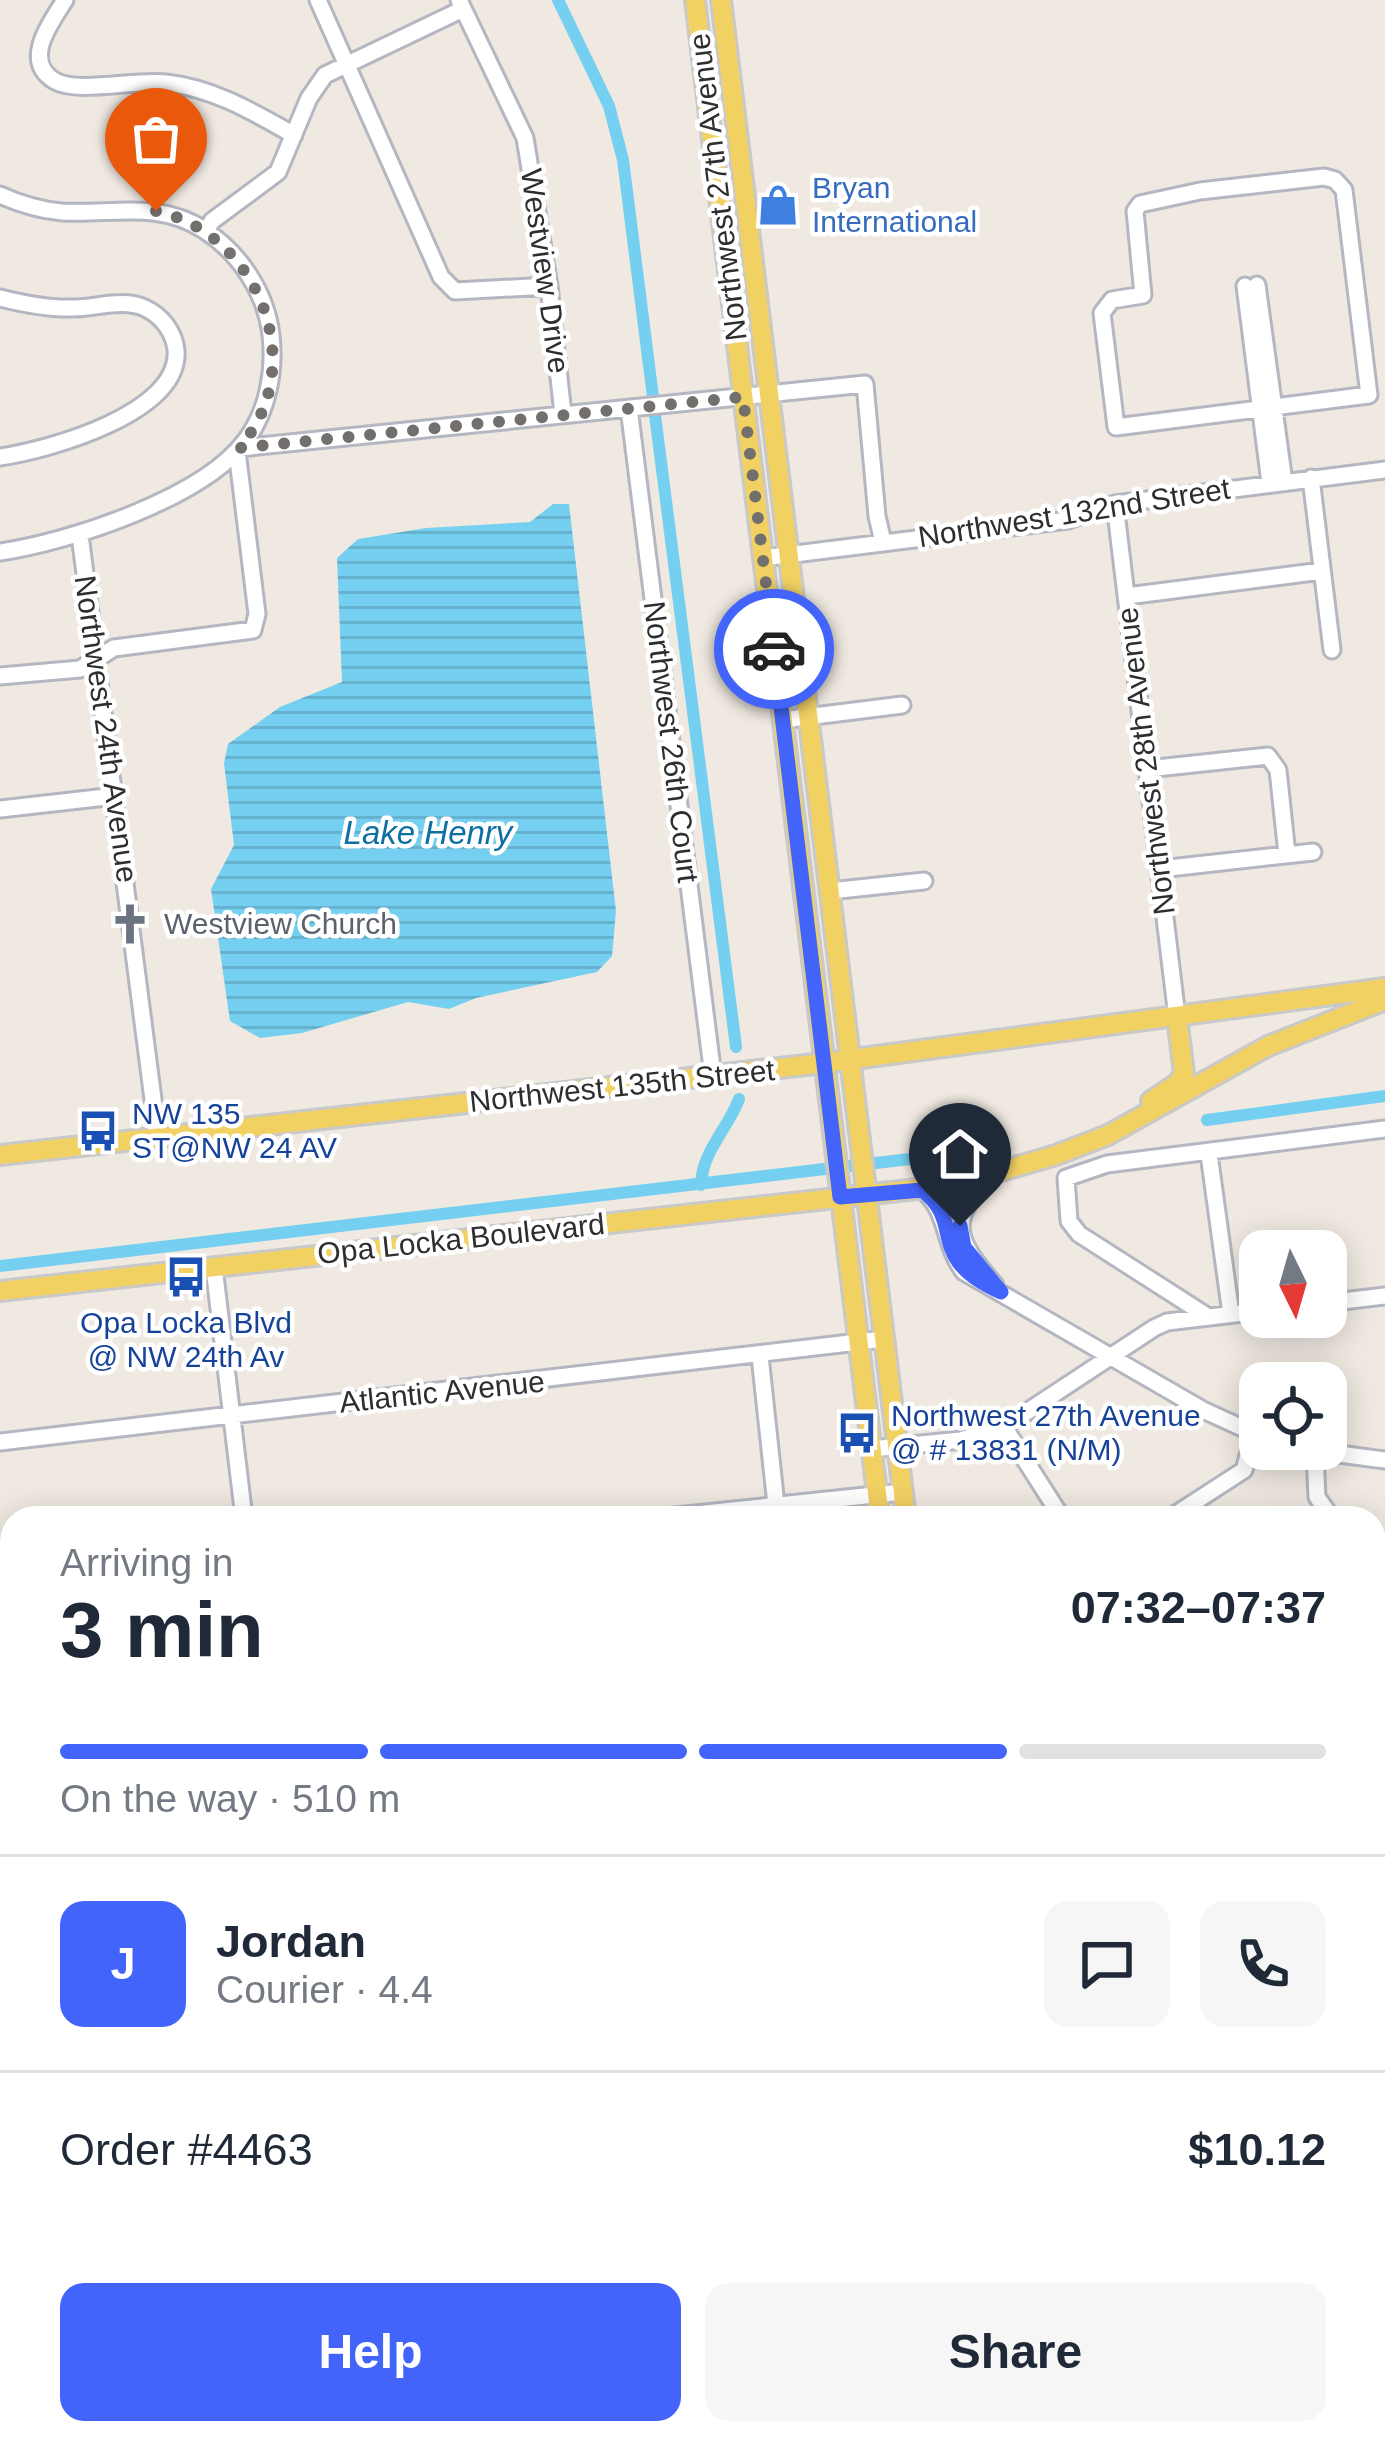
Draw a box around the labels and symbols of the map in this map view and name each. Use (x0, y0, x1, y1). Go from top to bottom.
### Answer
street label: Northwest 27th Avenue (682, 31, 753, 343)
pin (105, 88, 207, 211)
street label: Westview Drive (515, 167, 576, 375)
place label: Bryan International (812, 171, 977, 238)
shop icon: Bryan International (755, 182, 801, 228)
street label: Northwest 132nd Street (916, 471, 1233, 553)
street label: Northwest 24th Avenue (69, 573, 144, 885)
courier (714, 589, 834, 709)
street label: Northwest 26th Court (638, 599, 705, 885)
street label: Northwest 28th Avenue (1110, 605, 1181, 917)
water label: Lake Henry (344, 814, 515, 851)
church icon: Westview Church (107, 901, 153, 947)
place label: Westview Church (164, 907, 397, 940)
street label: Northwest 135th Street (468, 1053, 777, 1118)
place label: NW 135 ST@NW 24 AV (132, 1097, 337, 1164)
pin (909, 1103, 1011, 1226)
bus stop icon: NW 135 ST@NW 24 AV (75, 1108, 121, 1154)
street label: Opa Locka Boulevard (316, 1207, 606, 1270)
north arrow (1239, 1230, 1347, 1338)
bus stop icon: Opa Locka Blvd @ NW 24th Av (163, 1254, 209, 1300)
place label: Opa Locka Blvd @ NW 24th Av (80, 1306, 292, 1373)
street label: Atlantic Avenue (338, 1364, 546, 1419)
place label: Northwest 27th Avenue @ # 13831 (N/M) (891, 1399, 1201, 1466)
bus stop icon: Northwest 27th Avenue @ # 13831 (N/M) (834, 1410, 880, 1456)

